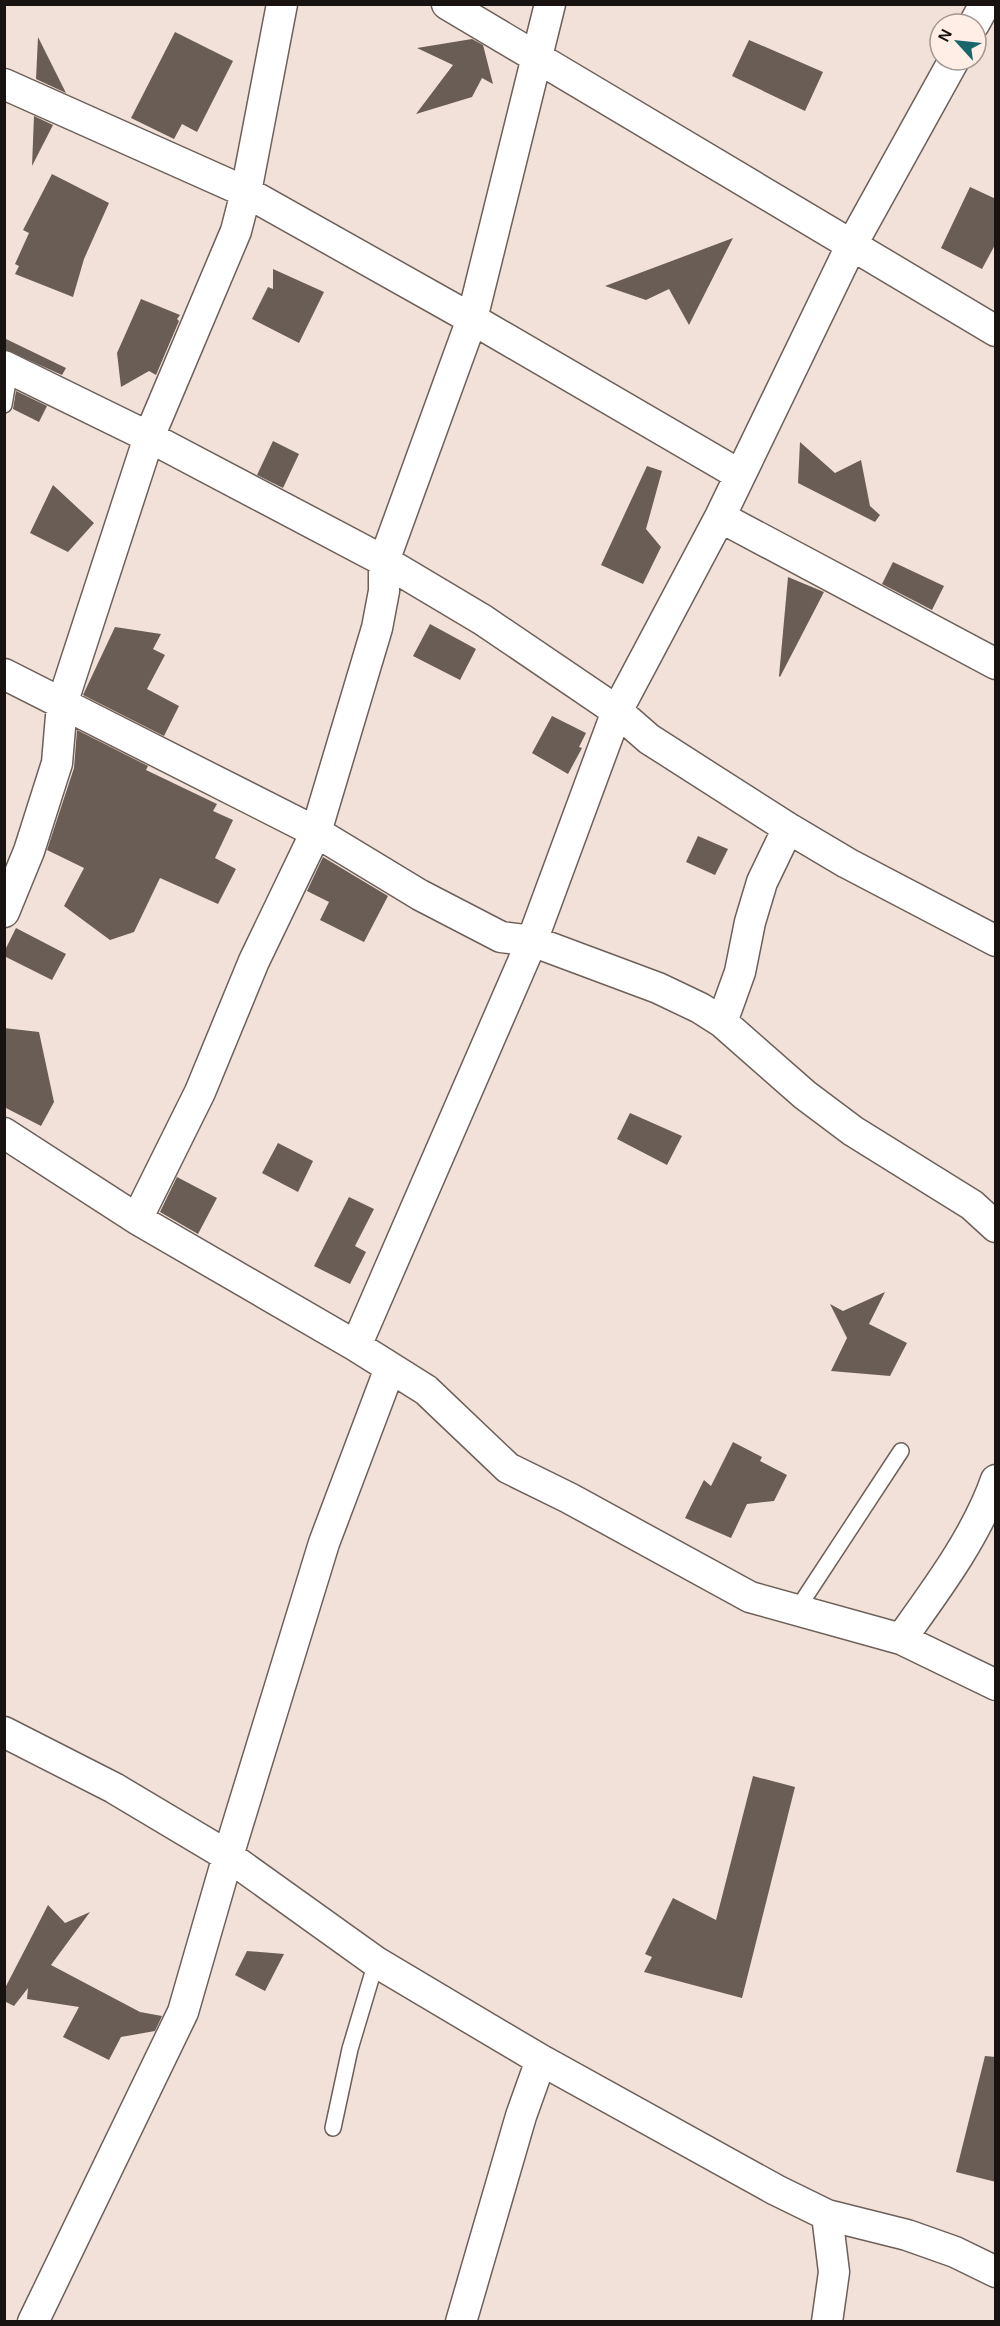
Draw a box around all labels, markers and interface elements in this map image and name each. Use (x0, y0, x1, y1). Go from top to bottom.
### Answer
north arrow (928, 12, 988, 72)
text: N (935, 26, 955, 44)

